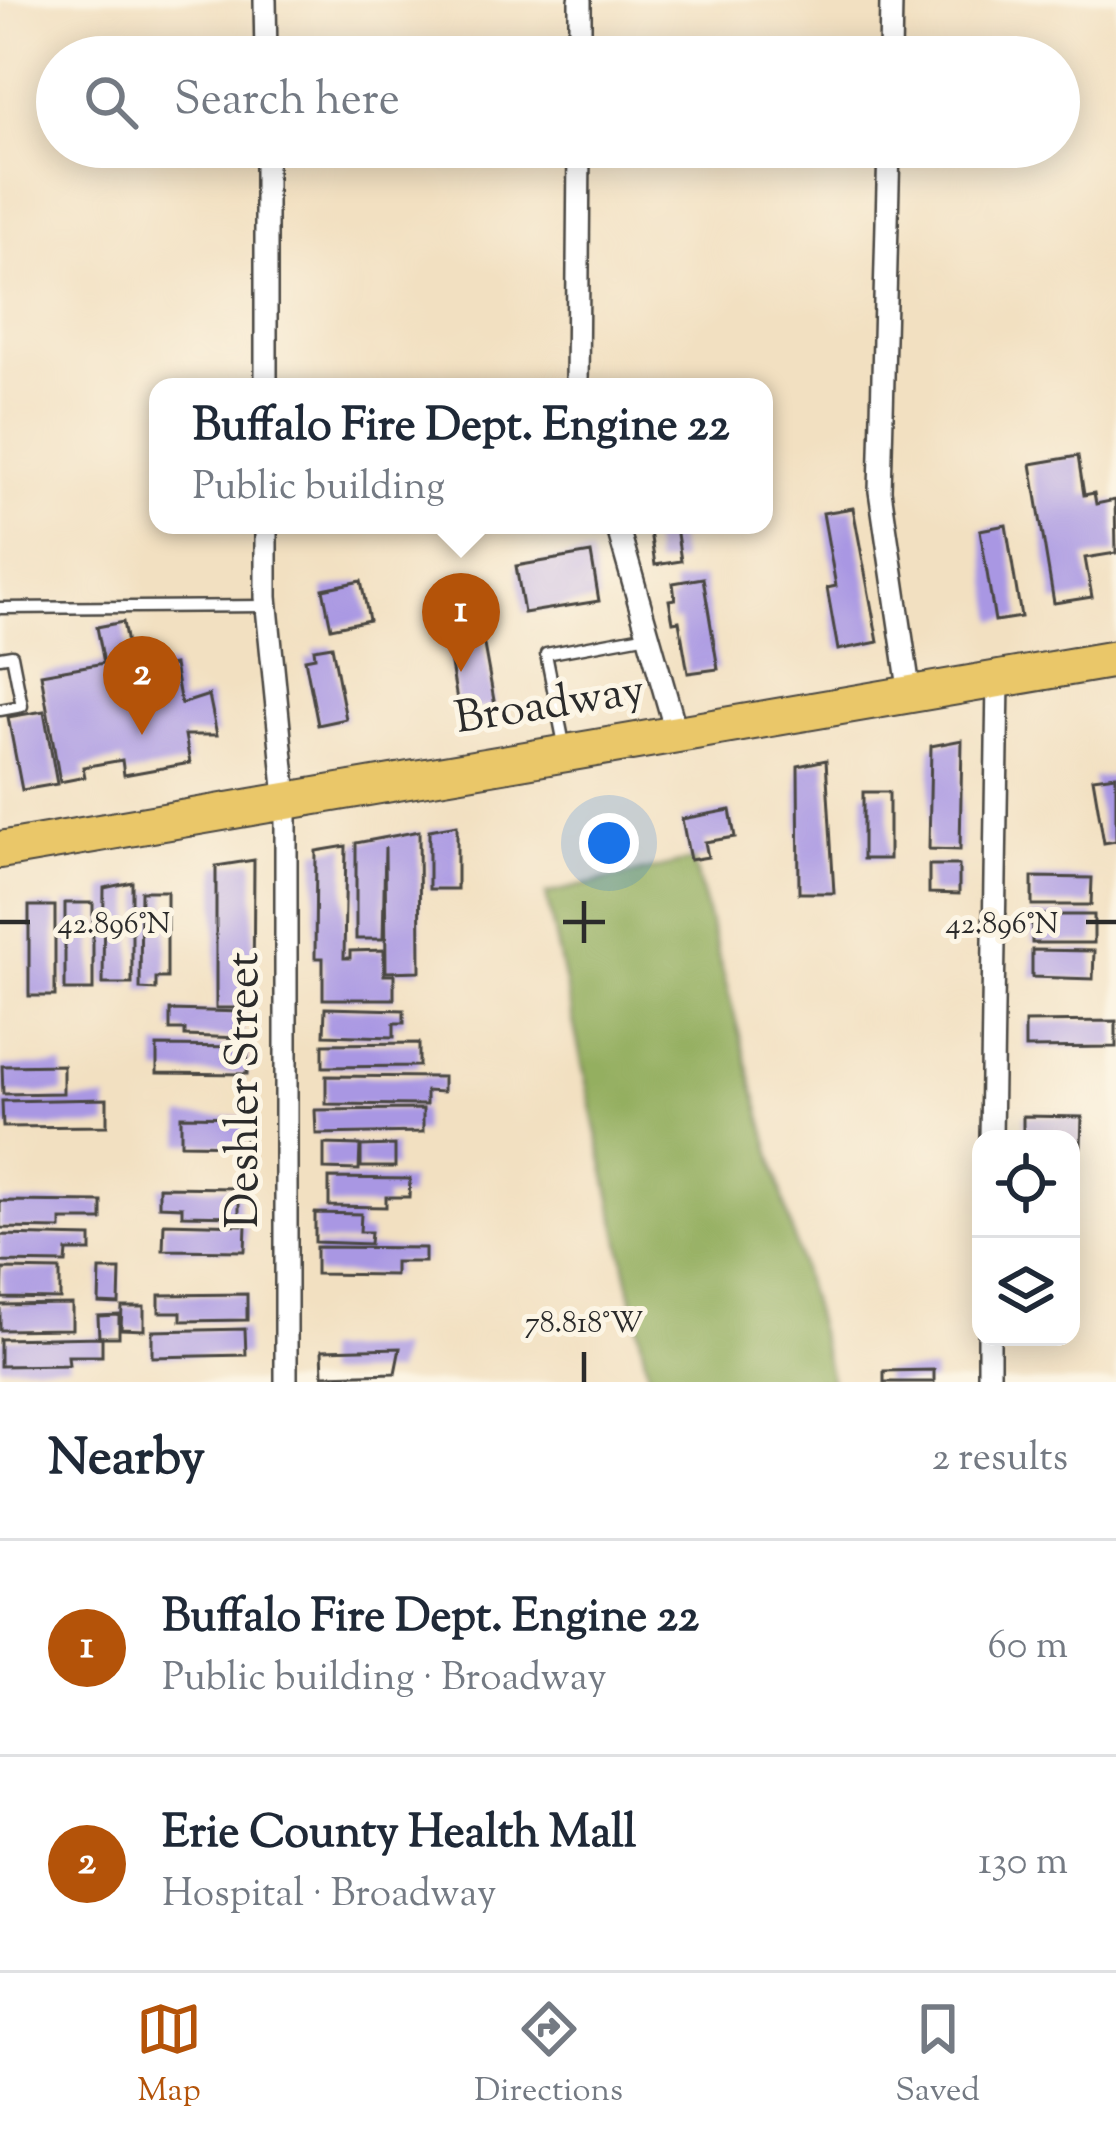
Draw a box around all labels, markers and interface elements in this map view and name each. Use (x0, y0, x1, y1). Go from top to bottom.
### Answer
search box (36, 36, 1080, 168)
icon: search (78, 69, 144, 135)
text: Search here (174, 70, 400, 135)
popup (149, 378, 773, 534)
text: Buffalo Fire Dept. Engine 22 (193, 396, 730, 461)
text: Public building (193, 461, 445, 517)
pin: 1 (422, 573, 500, 672)
pin: 2 (103, 636, 181, 735)
street label: Broadway (451, 660, 649, 754)
your location (579, 813, 639, 873)
text: 42.896°N (58, 904, 170, 947)
text: 42.896°N (946, 904, 1058, 947)
street label: Deshler Street (214, 952, 279, 1228)
map controls (972, 1130, 1080, 1346)
button: locate (972, 1130, 1080, 1238)
button: layers (972, 1238, 1080, 1346)
text: 78.818°W (525, 1303, 643, 1346)
text: Nearby (48, 1424, 205, 1497)
text: 2 results (932, 1432, 1068, 1488)
text: Buffalo Fire Dept. Engine 22 (162, 1587, 699, 1652)
text: 1 (80, 1620, 94, 1676)
text: 60 m (987, 1620, 1068, 1676)
text: Public building · Broadway (162, 1652, 607, 1708)
text: Erie County Health Mall (162, 1803, 636, 1868)
text: 2 (78, 1836, 96, 1892)
text: 130 m (978, 1836, 1068, 1892)
text: Hospital · Broadway (162, 1868, 496, 1924)
tab: Map (136, 1996, 202, 2116)
tab: Directions (474, 1996, 623, 2116)
tab: Saved (895, 1996, 980, 2116)

